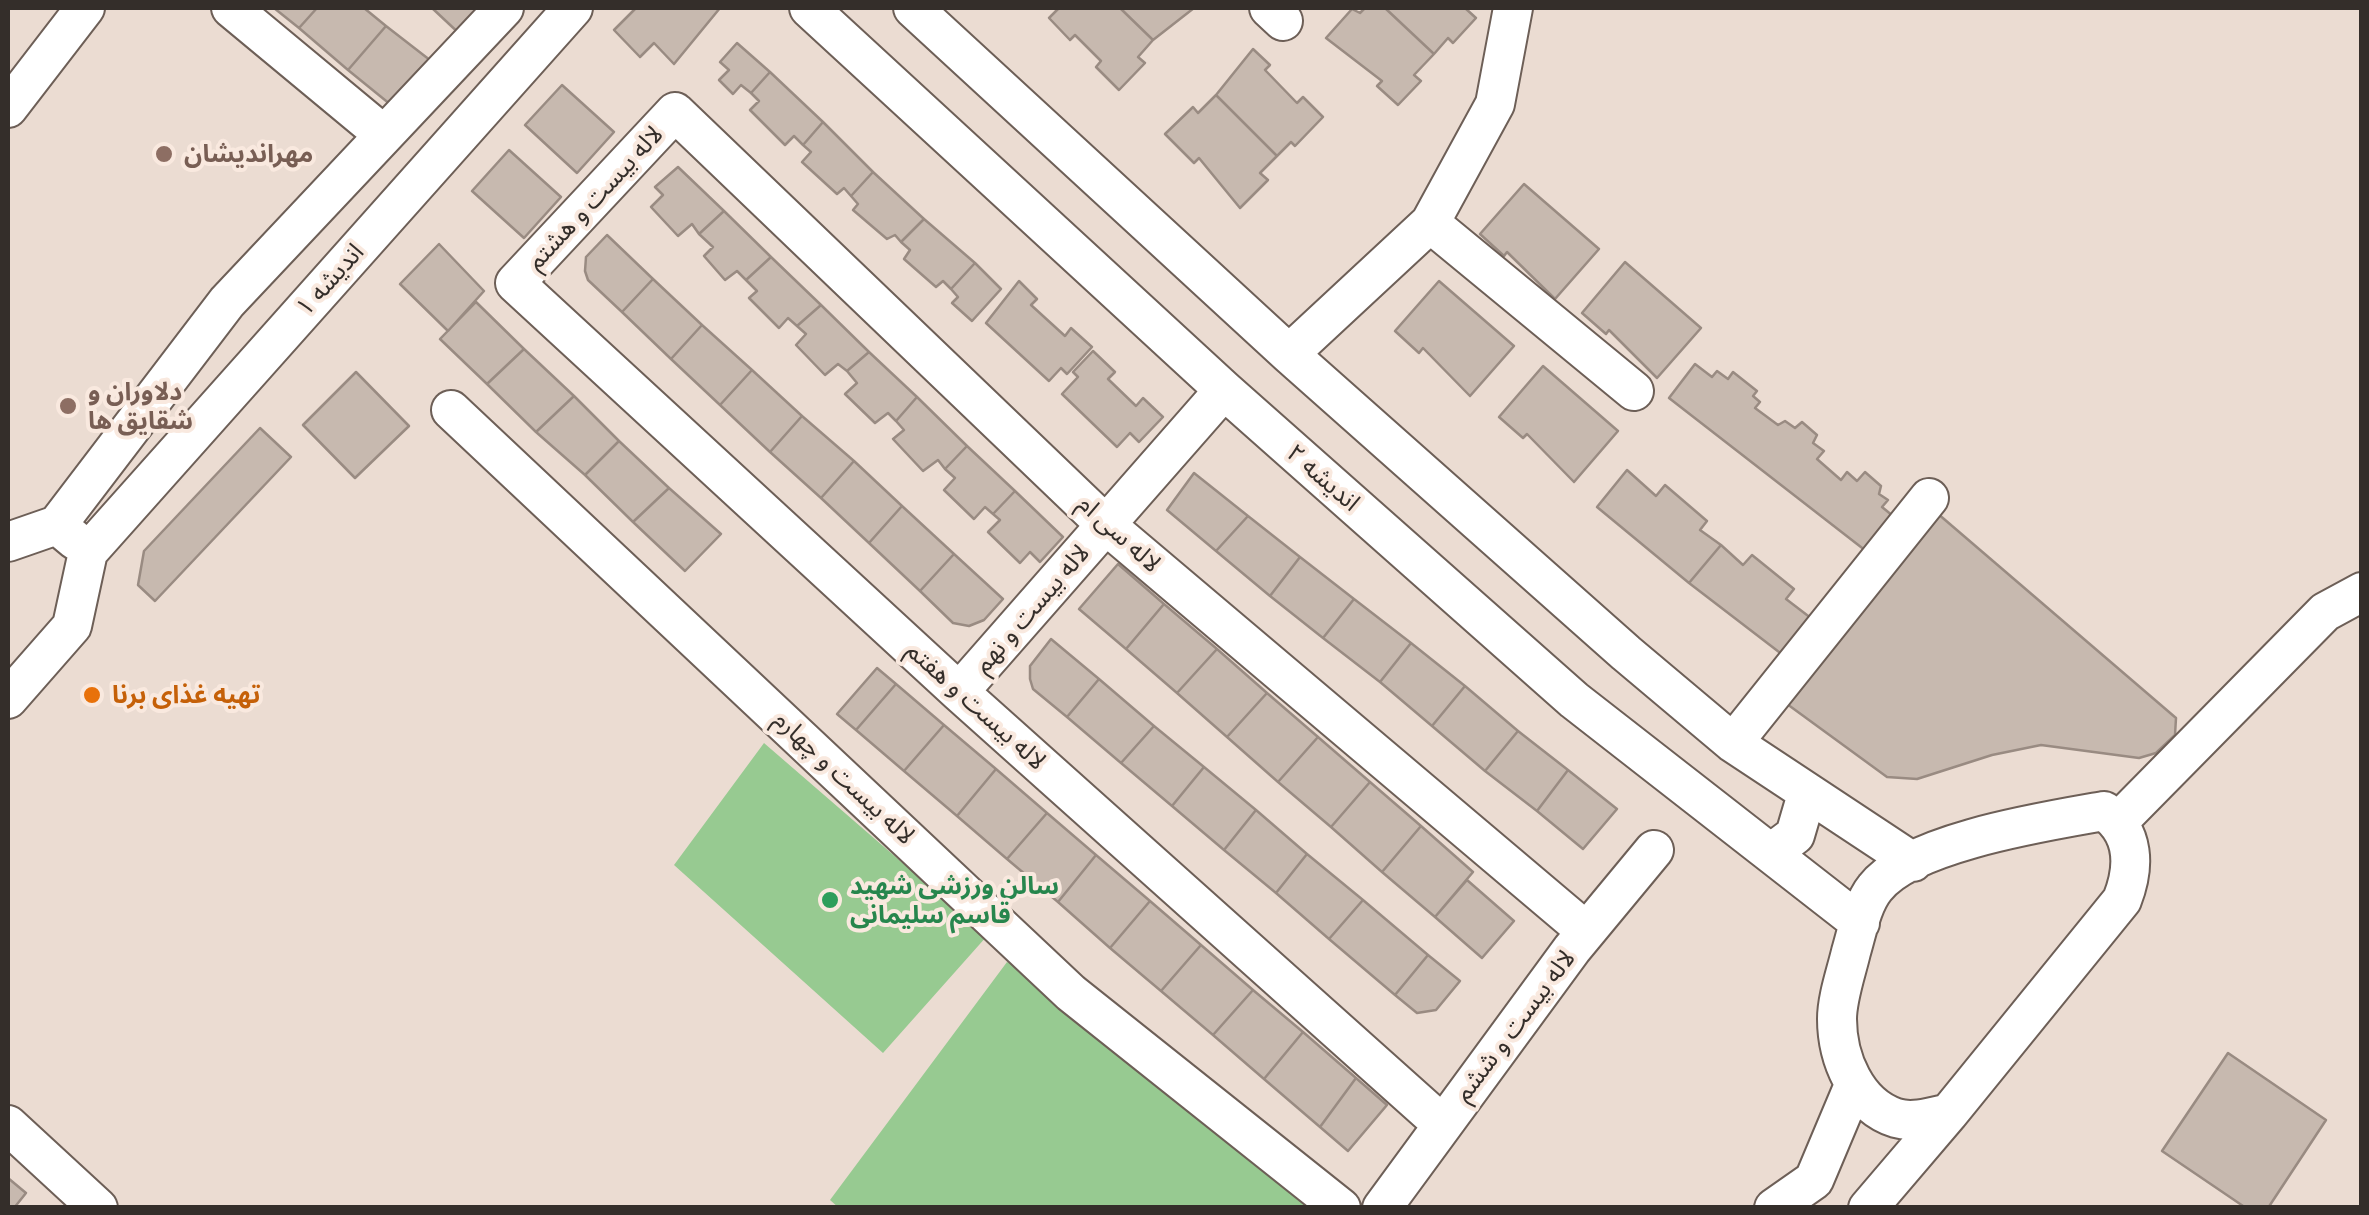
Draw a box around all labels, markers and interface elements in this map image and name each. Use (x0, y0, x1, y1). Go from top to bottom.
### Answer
street label: لاله بیست و هشتم (521, 120, 669, 276)
place label: مهراندیشان (184, 139, 313, 169)
marker: مهراندیشان (153, 143, 175, 165)
street label: اندیشه ۱ (290, 238, 370, 322)
place label: دلاوران و شقایق ها (88, 377, 193, 436)
marker: دلاوران و شقایق ها (57, 395, 79, 417)
street label: اندیشه ۲ (1280, 438, 1366, 518)
street label: لاله سی ام (1071, 489, 1167, 579)
street label: لاله بیست و نهم (968, 539, 1096, 679)
street label: لاله بیست و هفتم (900, 636, 1052, 776)
place label: تهیه غذای برنا (112, 680, 260, 710)
marker: تهیه غذای برنا (81, 684, 103, 706)
street label: لاله بیست و چهارم (767, 705, 921, 851)
place label: سالن ورزشی شهید قاسم سلیمانی (850, 871, 1059, 930)
marker: سالن ورزشی شهید قاسم سلیمانی (819, 889, 841, 911)
street label: لاله بیست و ششم (1448, 944, 1582, 1108)

